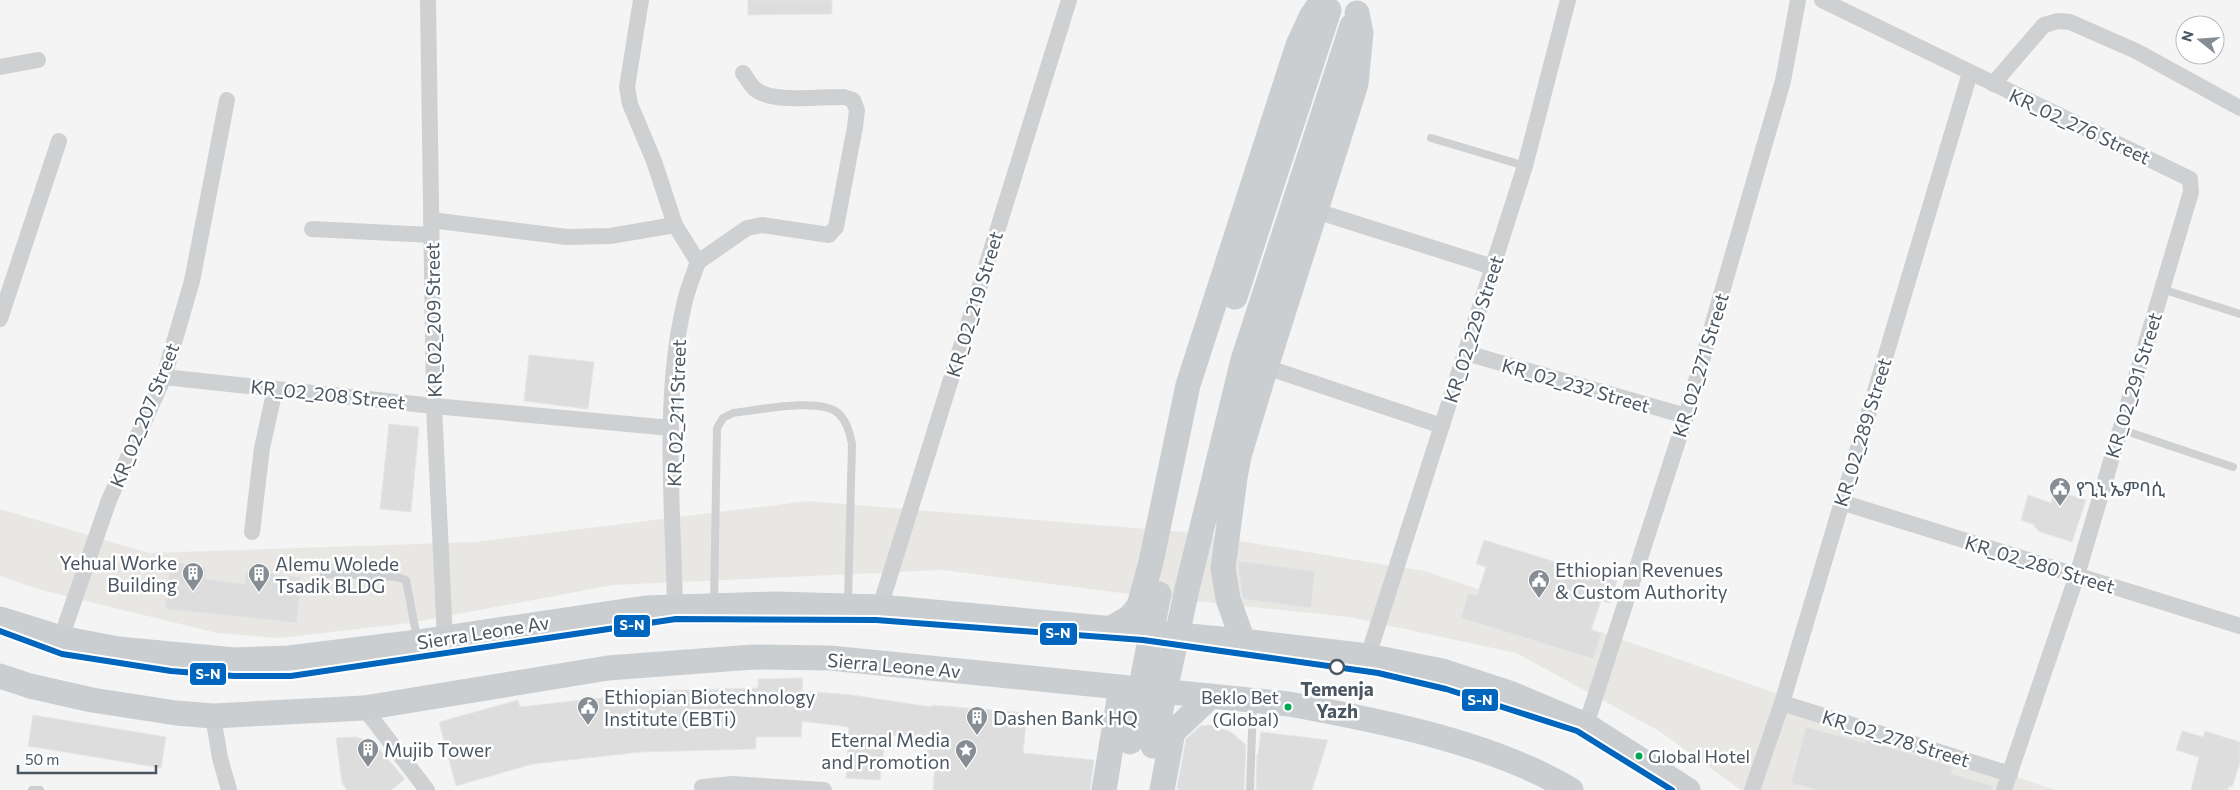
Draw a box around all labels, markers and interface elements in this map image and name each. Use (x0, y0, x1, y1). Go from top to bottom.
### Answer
north arrow (2175, 15, 2225, 65)
text: N (2177, 29, 2197, 44)
street label: KR_02_276 Street (2006, 83, 2154, 169)
street label: KR_02_219 Street (941, 228, 1007, 380)
street label: KR_02_209 Street (420, 242, 446, 398)
street label: KR_02_229 Street (1438, 252, 1508, 406)
street label: KR_02_271 Street (1667, 290, 1733, 440)
street label: KR_02_291 Street (2100, 309, 2166, 461)
street label: KR_02_207 Street (105, 339, 184, 491)
street label: KR_02_211 Street (662, 339, 690, 487)
street label: KR_02_232 Street (1499, 353, 1653, 417)
street label: KR_02_289 Street (1828, 355, 1896, 509)
street label: KR_02_208 Street (250, 374, 407, 414)
public building icon: የጊኒ ኤምባሲ (2048, 476, 2072, 507)
place label: የጊኒ ኤምባሲ (2076, 477, 2165, 500)
street label: KR_02_280 Street (1962, 530, 2118, 598)
place label: Yehual Worke Building (60, 551, 177, 596)
place label: Alemu Wolede Tsadik BLDG (275, 552, 399, 597)
place label: Ethiopian Revenues & Custom Authority (1555, 558, 1728, 603)
building icon: Yehual Worke Building (181, 561, 205, 592)
building icon: Alemu Wolede Tsadik BLDG (247, 562, 271, 593)
public building icon: Ethiopian Revenues & Custom Authority (1527, 568, 1551, 599)
street label: Sierra Leone Av (415, 610, 551, 654)
line badge: S-N (613, 614, 651, 638)
text: S-N (620, 616, 644, 633)
line badge: S-N (1039, 622, 1078, 646)
text: S-N (1046, 624, 1070, 641)
street label: Sierra Leone Av (826, 648, 962, 682)
marker: Temenja Yazh (1329, 659, 1345, 675)
line badge: S-N (189, 662, 227, 686)
text: S-N (196, 665, 220, 682)
place label: Temenja Yazh (1300, 677, 1374, 722)
place label: Ethiopian Biotechnology Institute (EBTi) (604, 685, 816, 730)
place label: Beklo Bet (Global) (1201, 686, 1279, 730)
line badge: S-N (1461, 688, 1499, 712)
text: S-N (1468, 691, 1492, 708)
public building icon: Ethiopian Biotechnology Institute (EBTi) (576, 695, 600, 726)
marker: Beklo Bet (Global) (1283, 702, 1293, 712)
building icon: Dashen Bank HQ (965, 705, 989, 736)
street label: KR_02_278 Street (1819, 705, 1973, 771)
place label: Dashen Bank HQ (993, 706, 1138, 729)
place label: Eternal Media and Promotion (821, 728, 950, 773)
building icon: Mujib Tower (356, 737, 380, 768)
place label: Mujib Tower (384, 738, 492, 761)
place icon: Eternal Media and Promotion (954, 738, 978, 769)
scale bar (18, 742, 155, 774)
place label: Global Hotel (1648, 745, 1750, 767)
text: 50 m (25, 750, 59, 768)
marker: Global Hotel (1634, 751, 1644, 761)

